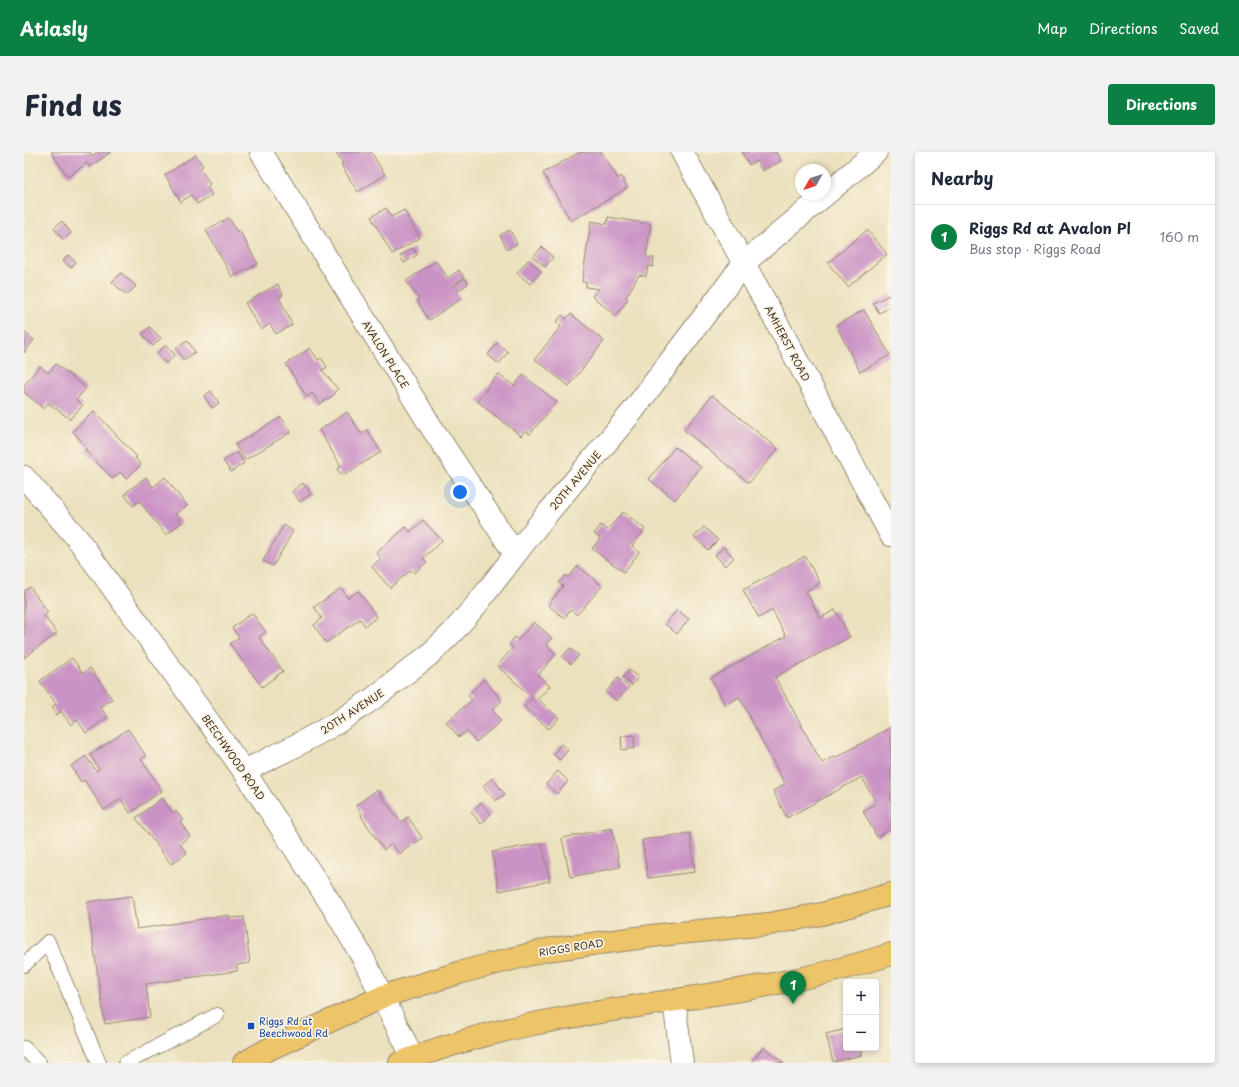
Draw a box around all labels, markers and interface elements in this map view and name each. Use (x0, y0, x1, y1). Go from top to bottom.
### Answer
text: Atlasly (20, 14, 88, 42)
text: Map (1037, 18, 1067, 39)
text: Directions (1089, 18, 1157, 39)
text: Saved (1179, 18, 1219, 39)
text: Find us (24, 83, 122, 126)
button: Directions (1108, 84, 1215, 125)
north arrow (795, 164, 831, 200)
text: Nearby (931, 165, 993, 191)
text: Riggs Rd at Avalon Pl (969, 216, 1131, 239)
text: 1 (941, 227, 947, 246)
text: 160 m (1160, 227, 1199, 246)
text: Bus stop · Riggs Road (969, 239, 1101, 258)
street label: AMHERST ROAD (762, 302, 814, 384)
street label: AVALON PLACE (359, 317, 413, 391)
street label: 20TH AVENUE (546, 447, 604, 513)
your location (450, 482, 470, 502)
street label: 20TH AVENUE (317, 685, 387, 737)
street label: BEECHWOOD ROAD (199, 711, 269, 803)
street label: RIGGS ROAD (538, 934, 604, 960)
pin: 1 (780, 971, 806, 1004)
map controls (843, 979, 879, 1051)
button: + (843, 979, 879, 1015)
place label: Riggs Rd at Beechwood Rd (259, 1013, 328, 1040)
button: − (843, 1015, 879, 1051)
marker: Riggs Rd at Beechwood Rd (246, 1021, 256, 1031)

